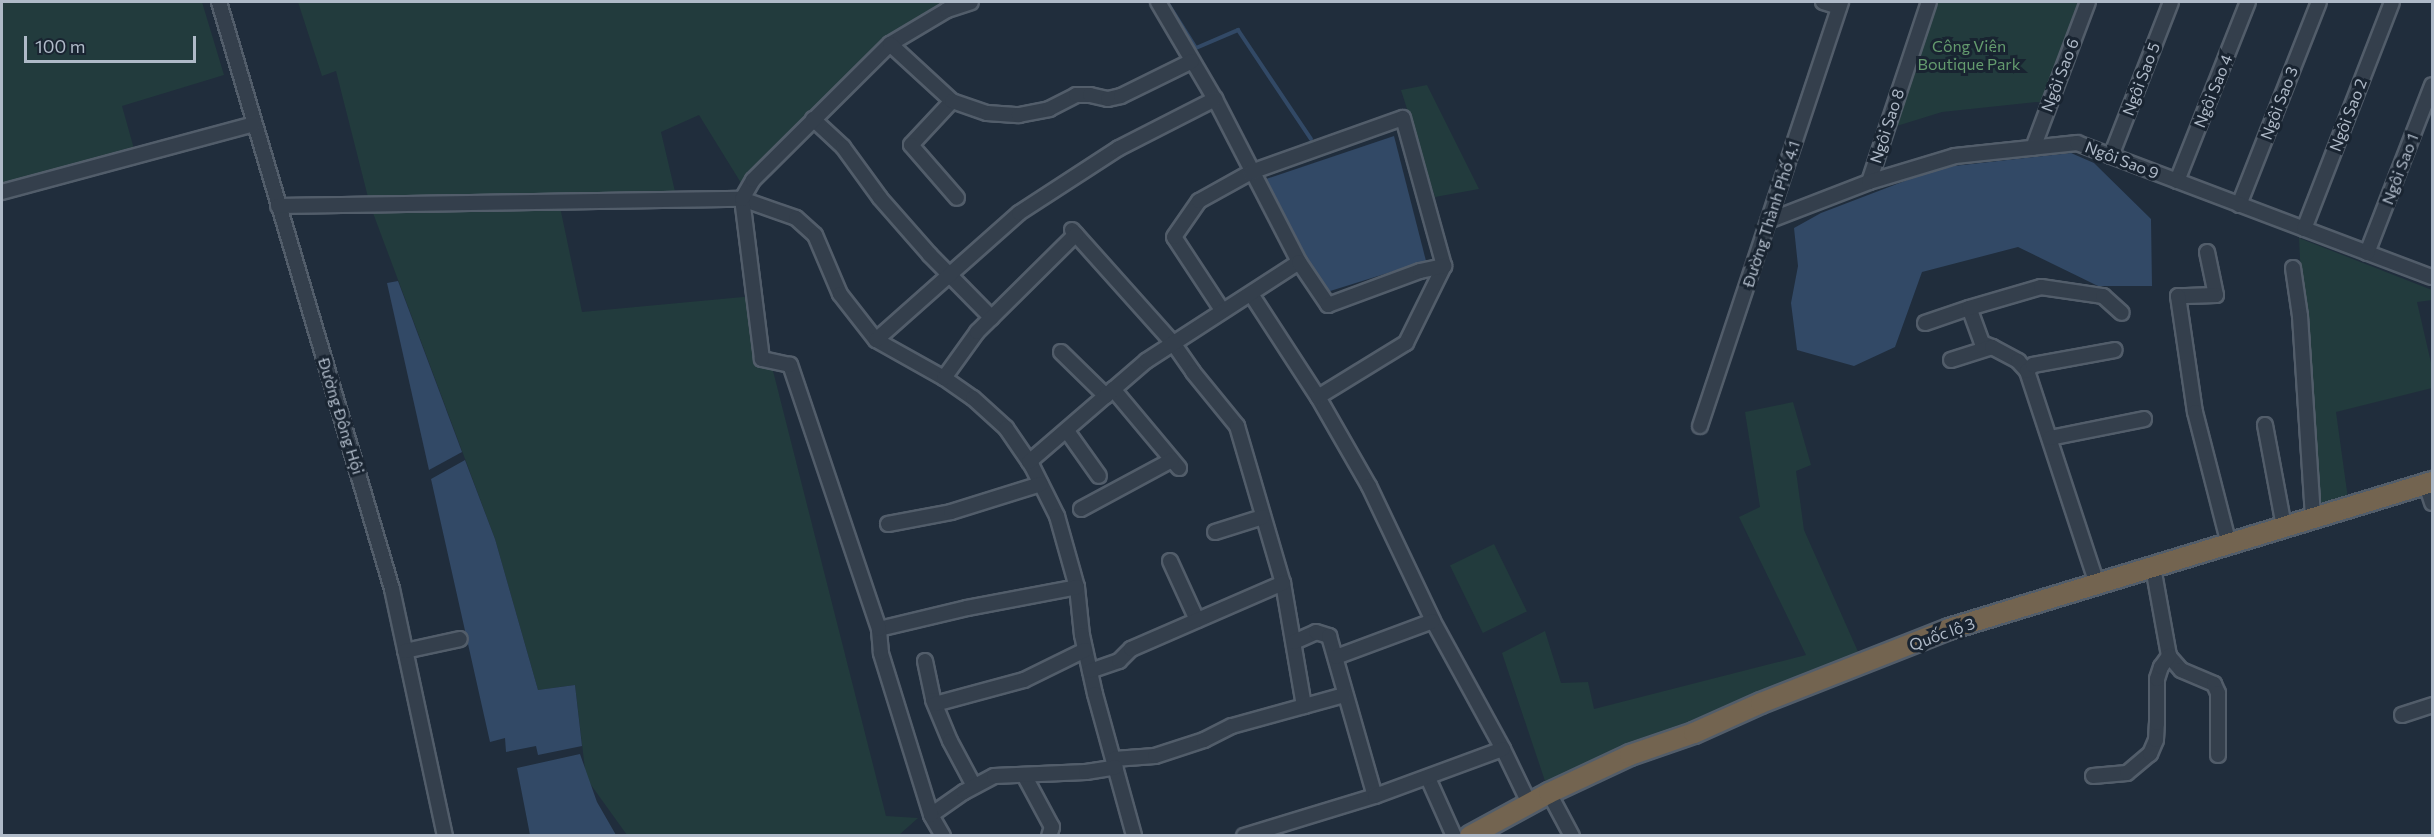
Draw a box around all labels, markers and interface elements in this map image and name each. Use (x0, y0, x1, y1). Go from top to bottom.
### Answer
scale bar (27, 24, 200, 62)
text: 100 m (35, 35, 85, 57)
street label: Ngôi Sao 6 (2037, 35, 2083, 115)
park label: Công Viên Boutique Park (1918, 36, 2020, 74)
street label: Ngôi Sao 5 (2118, 40, 2164, 118)
street label: Ngôi Sao 4 (2190, 52, 2236, 130)
street label: Ngôi Sao 3 (2256, 64, 2302, 142)
street label: Ngôi Sao 2 (2325, 76, 2371, 154)
street label: Ngôi Sao 8 (1866, 86, 1908, 166)
street label: Ngôi Sao 1 (2378, 131, 2422, 207)
street label: Ngôi Sao 9 (2082, 137, 2162, 183)
street label: Đường Thành Phố 4.1 (1738, 138, 1804, 290)
street label: Đường Đông Hội (314, 355, 368, 477)
street label: Quốc lộ 3 (1907, 613, 1977, 655)

